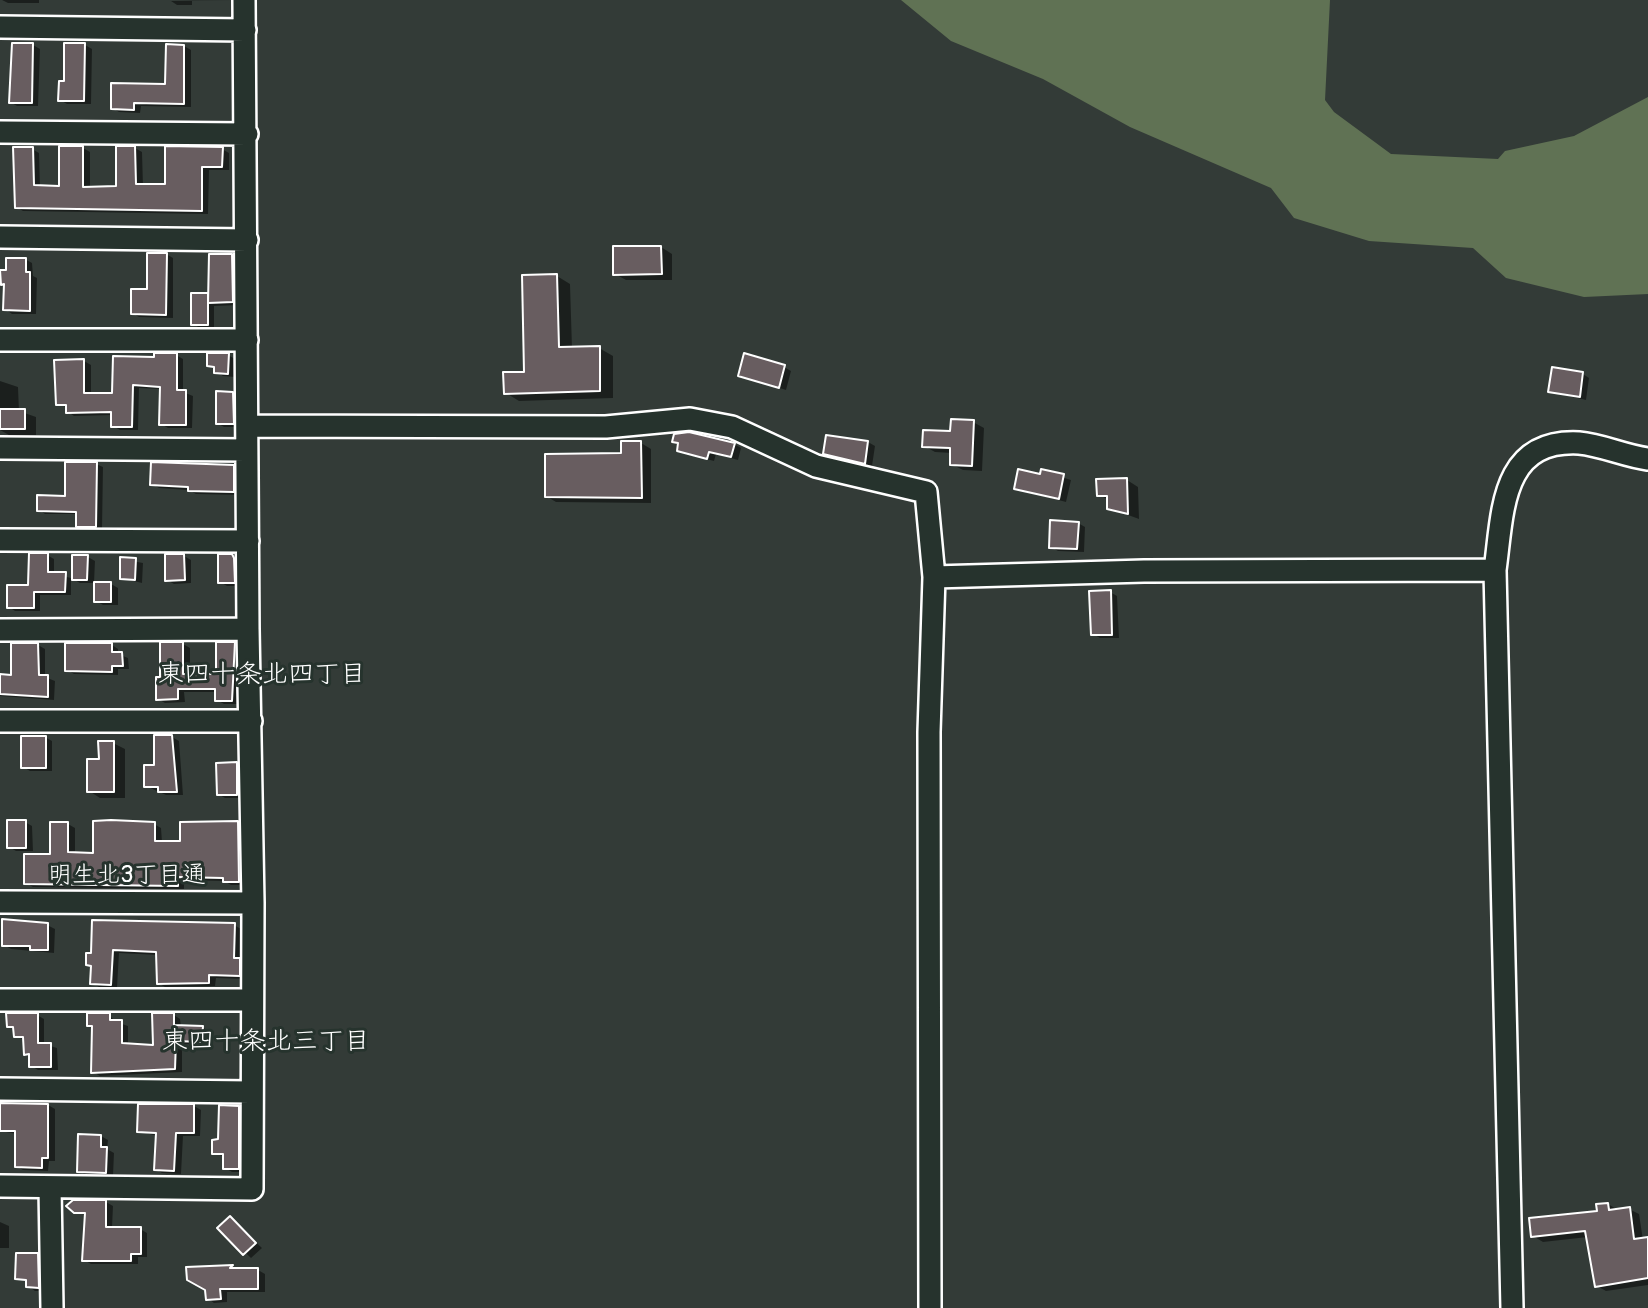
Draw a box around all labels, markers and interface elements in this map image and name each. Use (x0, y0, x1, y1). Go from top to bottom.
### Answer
district label: 東四十条北四丁目 (158, 659, 366, 691)
street label: 明生北3丁目通 (48, 862, 206, 890)
district label: 東四十条北三丁目 (162, 1026, 370, 1058)

